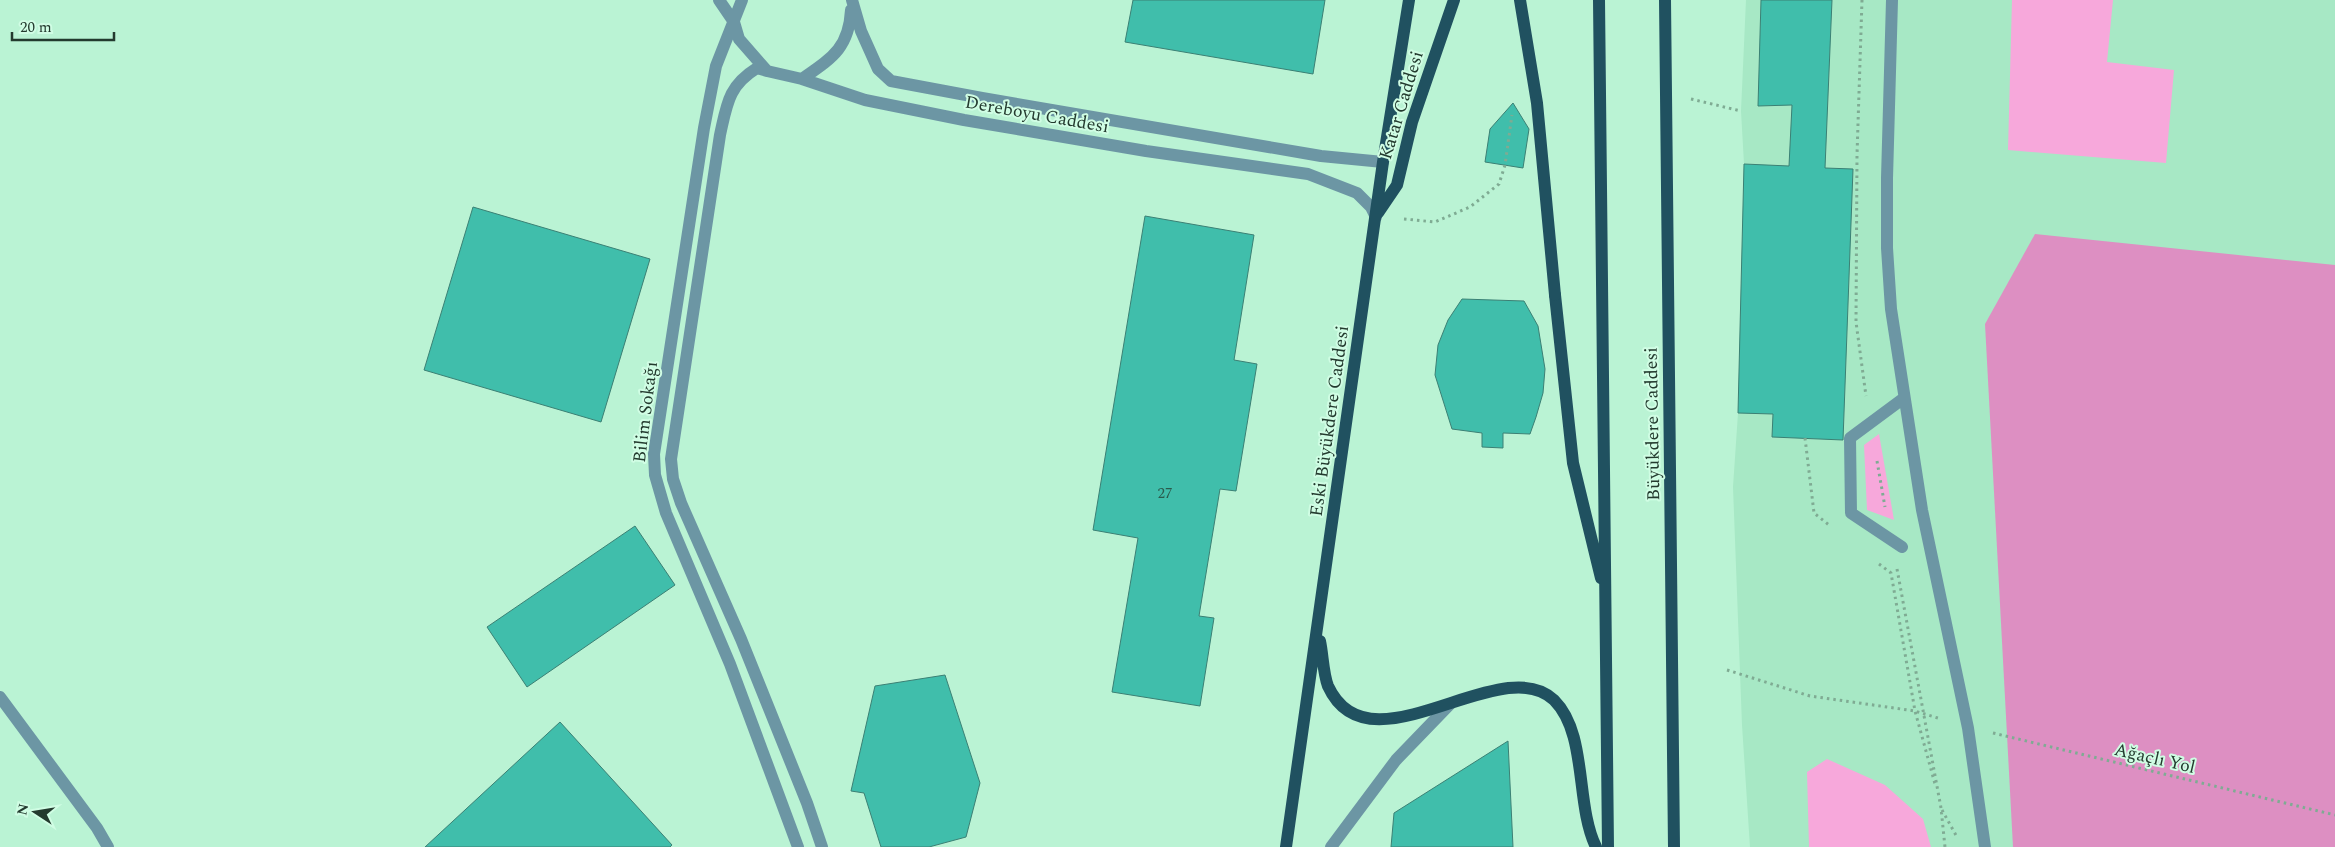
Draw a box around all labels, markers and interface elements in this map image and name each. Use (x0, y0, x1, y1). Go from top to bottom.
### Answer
scale bar (12, 10, 115, 42)
text: 20 m (20, 16, 52, 39)
street label: Katar Caddesi (1372, 47, 1431, 163)
street label: Dereboyu Caddesi (963, 89, 1111, 140)
street label: Eski Büyükdere Caddesi (1303, 324, 1356, 518)
street label: Büyükdere Caddesi (1638, 347, 1667, 501)
street label: Bilim Sokağı (626, 360, 665, 464)
house number: 27 (1157, 482, 1173, 505)
street label: Ağaçlı Yol (2112, 736, 2198, 781)
north arrow (10, 787, 60, 837)
text: N (11, 802, 34, 817)

